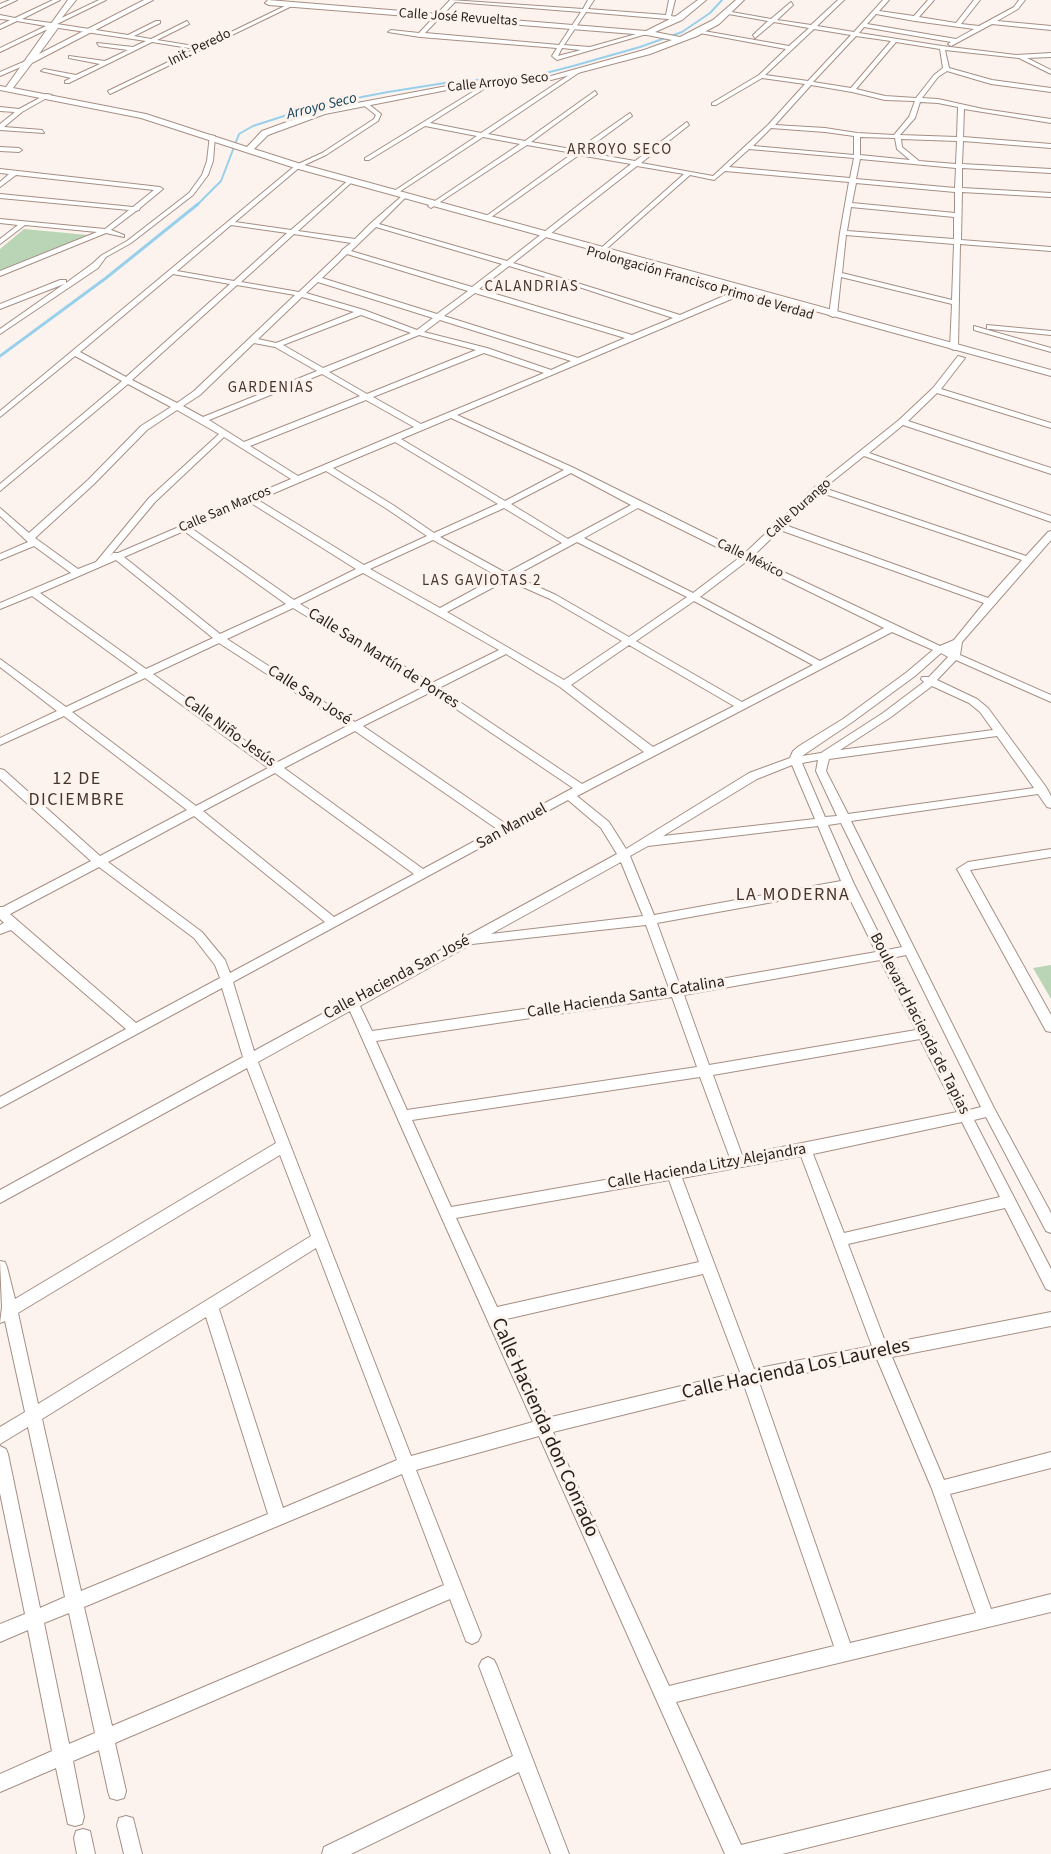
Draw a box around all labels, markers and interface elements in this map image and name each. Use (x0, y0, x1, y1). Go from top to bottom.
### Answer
street label: Calle José Revueltas (398, 5, 518, 31)
street label: Init. Peredo (166, 26, 234, 70)
street label: Calle Arroyo Seco (447, 69, 549, 97)
water label: Arroyo Seco (285, 90, 359, 124)
district label: ARROYO SECO (567, 142, 673, 160)
street label: Prolongación Francisco Primo de Verdad (584, 243, 816, 325)
district label: CALANDRIAS (485, 279, 579, 297)
district label: GARDENIAS (228, 380, 314, 398)
street label: Calle Durango (763, 475, 835, 543)
street label: Calle San Marcos (176, 483, 274, 537)
street label: Calle México (714, 536, 786, 582)
district label: LAS GAVIOTAS 2 (422, 573, 542, 591)
street label: Calle San Martín de Porres (304, 605, 462, 713)
street label: Calle San José (264, 662, 354, 730)
street label: Calle Niño Jesús (179, 692, 279, 772)
district label: 12 DE DICIEMBRE (28, 769, 126, 812)
street label: San Manuel (473, 800, 551, 854)
district label: LA MODERNA (736, 885, 850, 907)
street label: Boulevard Hacienda de Tapias (865, 930, 973, 1118)
street label: Calle Hacienda San José (321, 931, 473, 1025)
street label: Calle Hacienda Santa Catalina (526, 973, 726, 1023)
street label: Calle Hacienda Litzy Alejandra (606, 1140, 808, 1194)
street label: Calle Hacienda don Conrado (485, 1315, 603, 1541)
street label: Calle Hacienda Los Laureles (680, 1334, 912, 1406)

